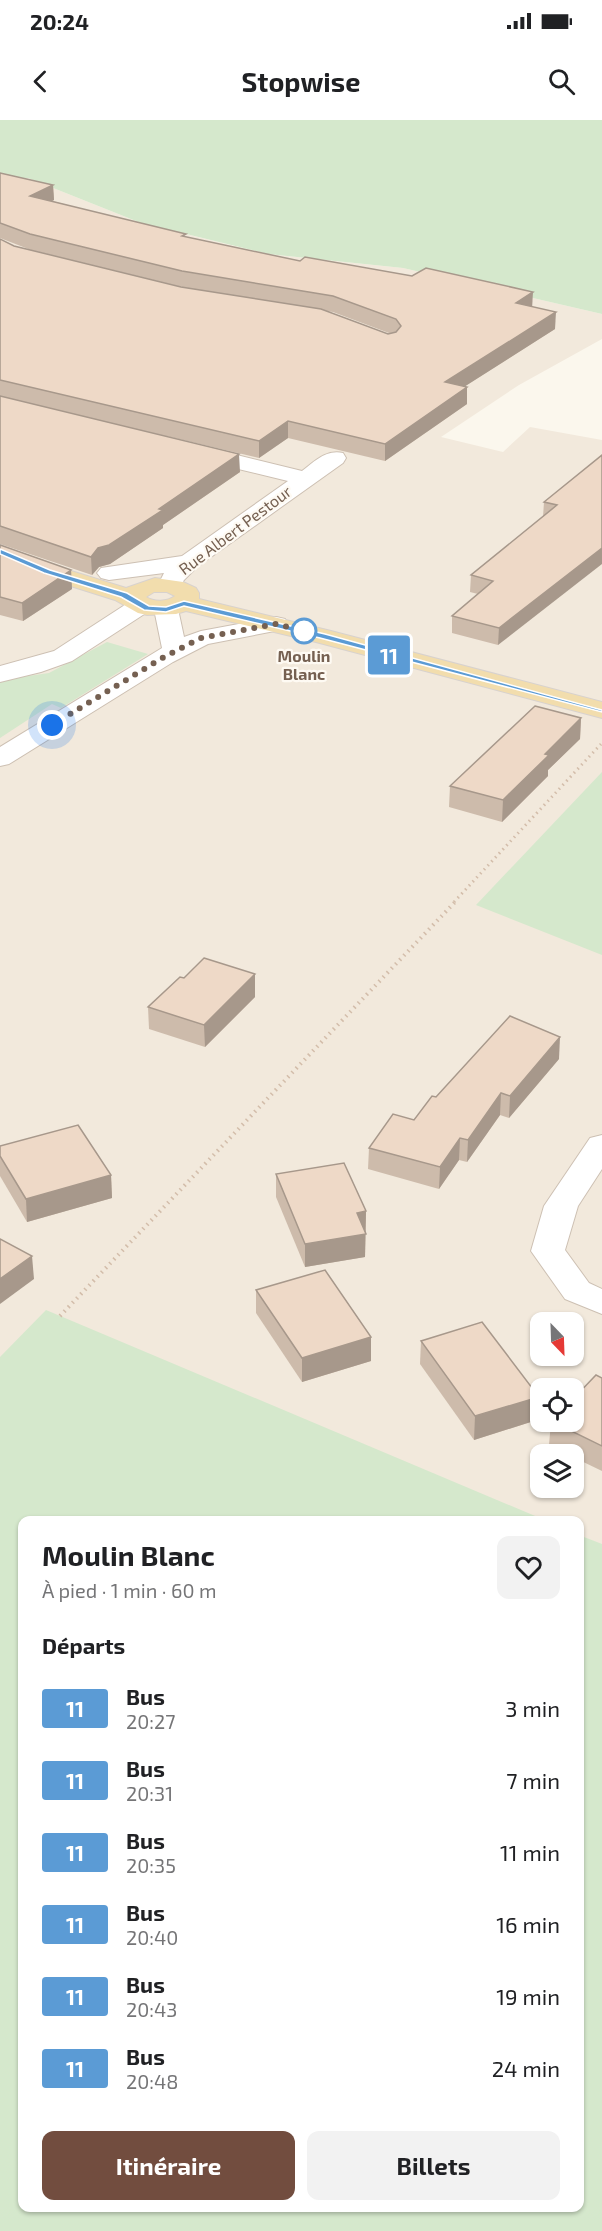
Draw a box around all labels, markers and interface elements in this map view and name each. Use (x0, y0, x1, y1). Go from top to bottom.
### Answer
text: 20:24 (30, 8, 89, 34)
icon: back (24, 65, 57, 98)
text: Stopwise (242, 65, 360, 97)
icon: search (545, 65, 578, 98)
street label: Rue Albert Pestour (175, 481, 295, 578)
marker: Moulin Blanc (291, 618, 317, 644)
line badge: 11 (362, 636, 416, 674)
text: 11 (380, 643, 398, 668)
place label: Moulin Blanc (278, 646, 330, 683)
your location (37, 710, 67, 740)
north arrow (530, 1312, 584, 1366)
map controls (530, 1312, 584, 1498)
button: locate (530, 1378, 584, 1432)
button: layers (530, 1444, 584, 1498)
button: heart (497, 1536, 560, 1599)
text: Moulin Blanc (42, 1538, 215, 1572)
text: À pied · 1 min · 60 m (42, 1578, 216, 1602)
text: Départs (42, 1632, 125, 1658)
text: Bus (126, 1683, 165, 1709)
text: 3 min (505, 1695, 560, 1721)
text: 11 (66, 1696, 84, 1721)
text: 20:27 (126, 1709, 176, 1733)
text: Bus (126, 1755, 165, 1781)
text: 7 min (506, 1767, 560, 1793)
text: 11 (66, 1768, 84, 1793)
text: 20:31 (126, 1781, 173, 1805)
text: Bus (126, 1827, 165, 1853)
text: 11 min (500, 1839, 560, 1865)
text: 11 (66, 1840, 84, 1865)
text: 20:35 (126, 1853, 176, 1877)
text: Bus (126, 1899, 165, 1925)
text: 16 min (496, 1911, 560, 1937)
text: 11 (66, 1912, 84, 1937)
text: 20:40 (126, 1925, 178, 1949)
text: Bus (126, 1971, 165, 1997)
text: 19 min (496, 1983, 560, 2009)
text: 11 (66, 1984, 84, 2009)
text: 20:43 (126, 1997, 177, 2021)
text: Bus (126, 2043, 165, 2069)
text: 24 min (492, 2055, 560, 2081)
text: 11 (66, 2056, 84, 2081)
text: 20:48 (126, 2069, 178, 2093)
button: Itinéraire (42, 2131, 295, 2200)
button: Billets (307, 2131, 560, 2200)

